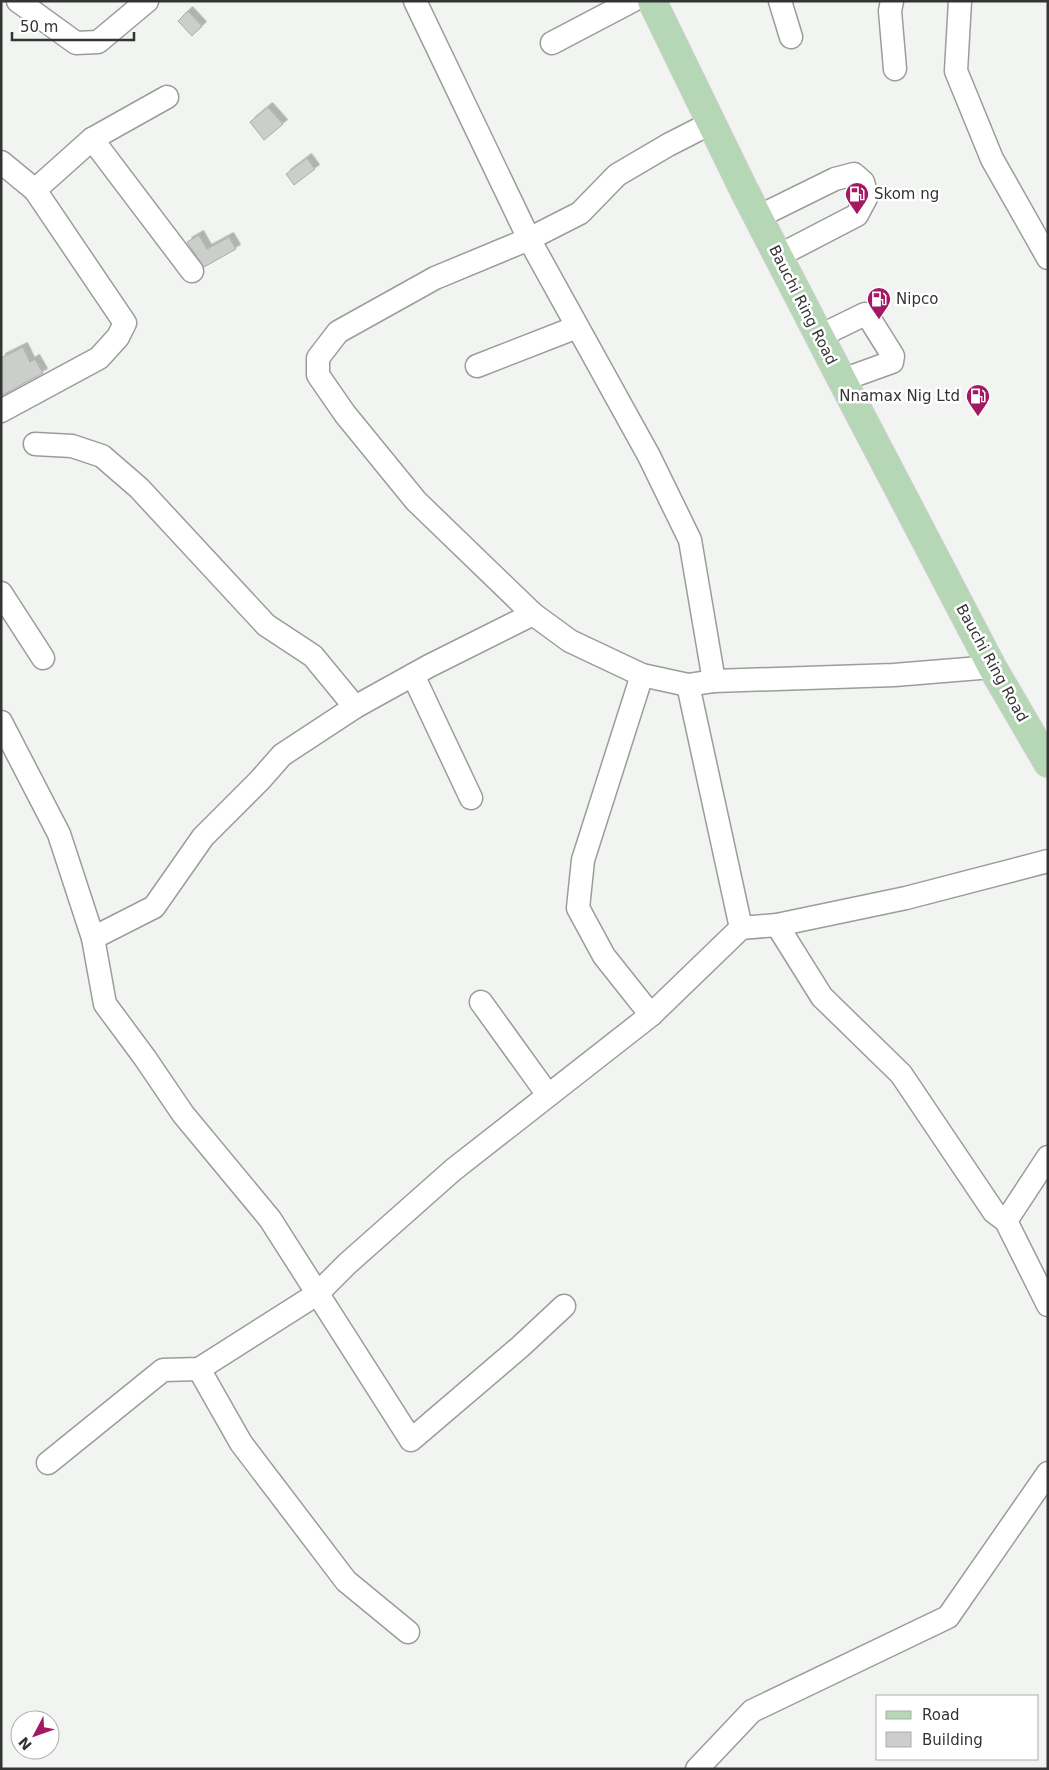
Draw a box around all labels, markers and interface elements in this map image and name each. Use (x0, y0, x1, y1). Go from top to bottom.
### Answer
scale bar (12, 10, 135, 42)
text: 50 m (20, 18, 58, 36)
fuel station icon: Skom ng (844, 181, 870, 215)
place label: Skom ng (874, 185, 939, 203)
street label: Bauchi Ring Road (765, 242, 841, 368)
fuel station icon: Nipco (866, 286, 892, 320)
place label: Nipco (896, 290, 938, 308)
fuel station icon: Nnamax Nig Ltd (965, 383, 991, 417)
place label: Nnamax Nig Ltd (839, 387, 960, 405)
street label: Bauchi Ring Road (952, 601, 1032, 725)
legend (876, 1695, 1039, 1760)
text: Road (922, 1706, 960, 1724)
north arrow (10, 1710, 60, 1760)
text: Building (922, 1731, 983, 1749)
text: N (15, 1734, 35, 1753)

